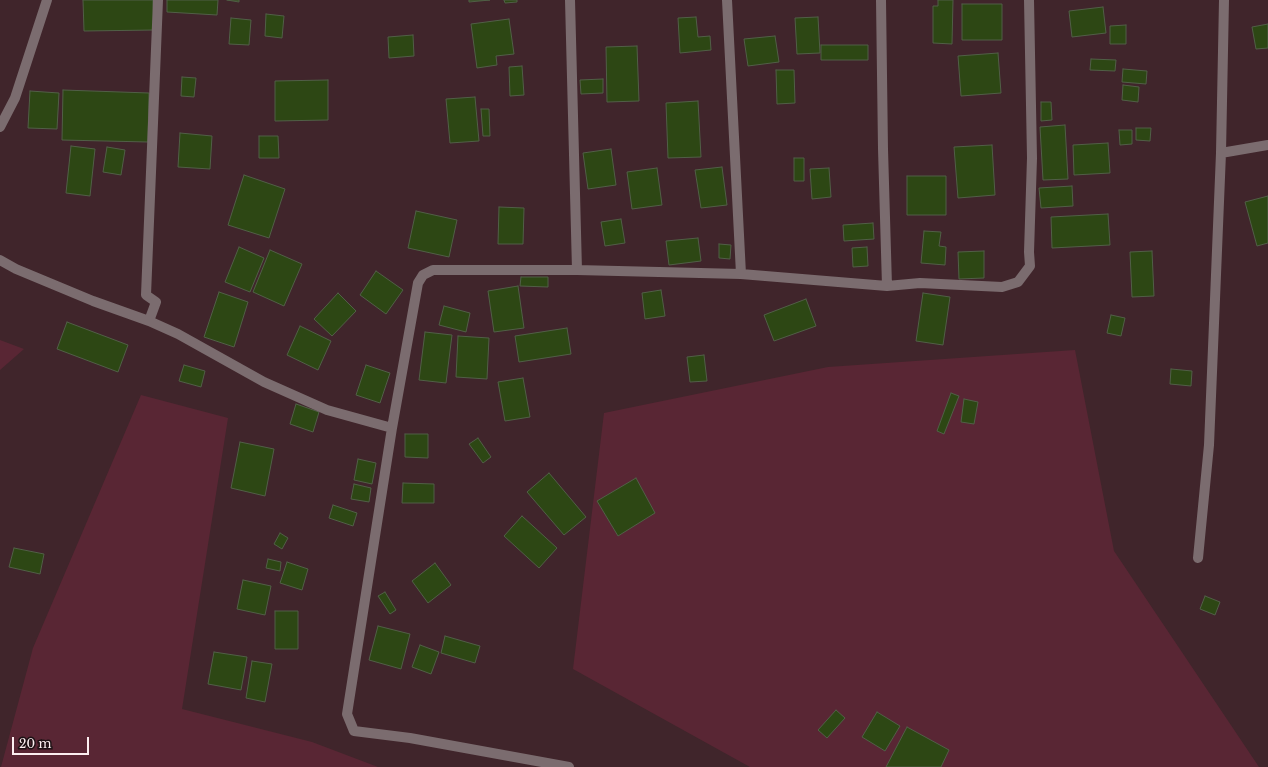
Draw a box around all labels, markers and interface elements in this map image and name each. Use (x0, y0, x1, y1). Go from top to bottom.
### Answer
scale bar (14, 729, 91, 755)
text: 20 m (19, 736, 51, 751)

